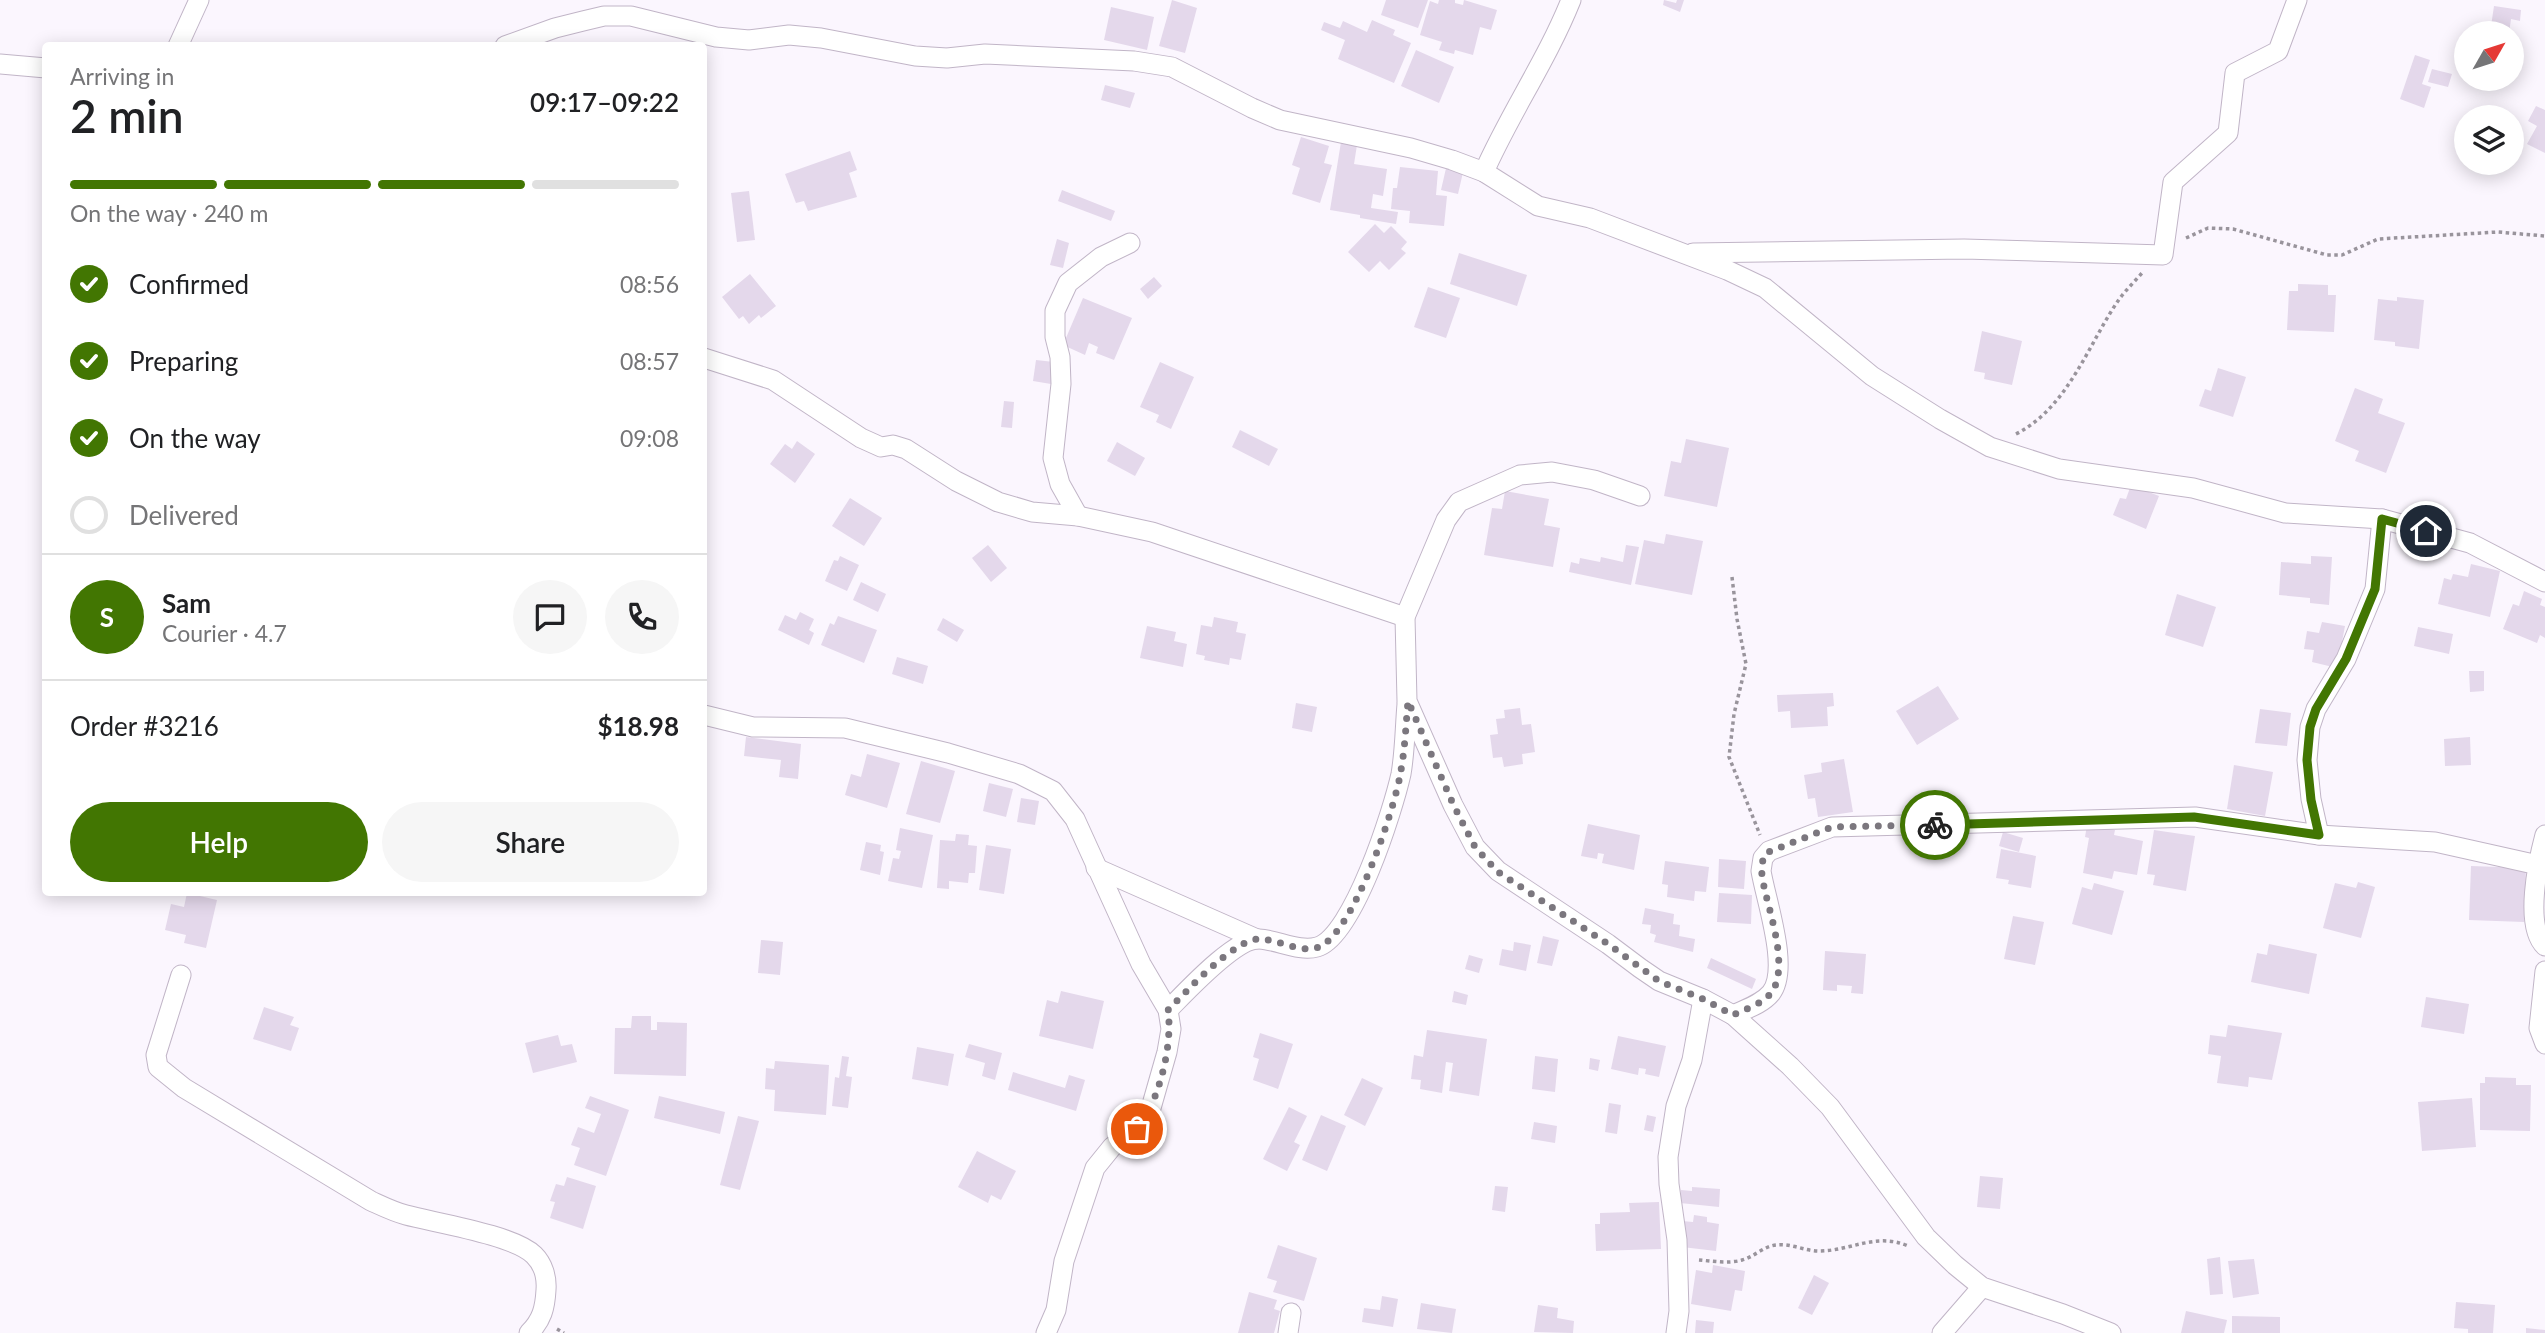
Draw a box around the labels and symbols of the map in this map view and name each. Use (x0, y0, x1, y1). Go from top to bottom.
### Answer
north arrow (2454, 21, 2524, 91)
pin (2396, 501, 2456, 561)
courier (1900, 790, 1970, 860)
pin (1107, 1099, 1167, 1159)

